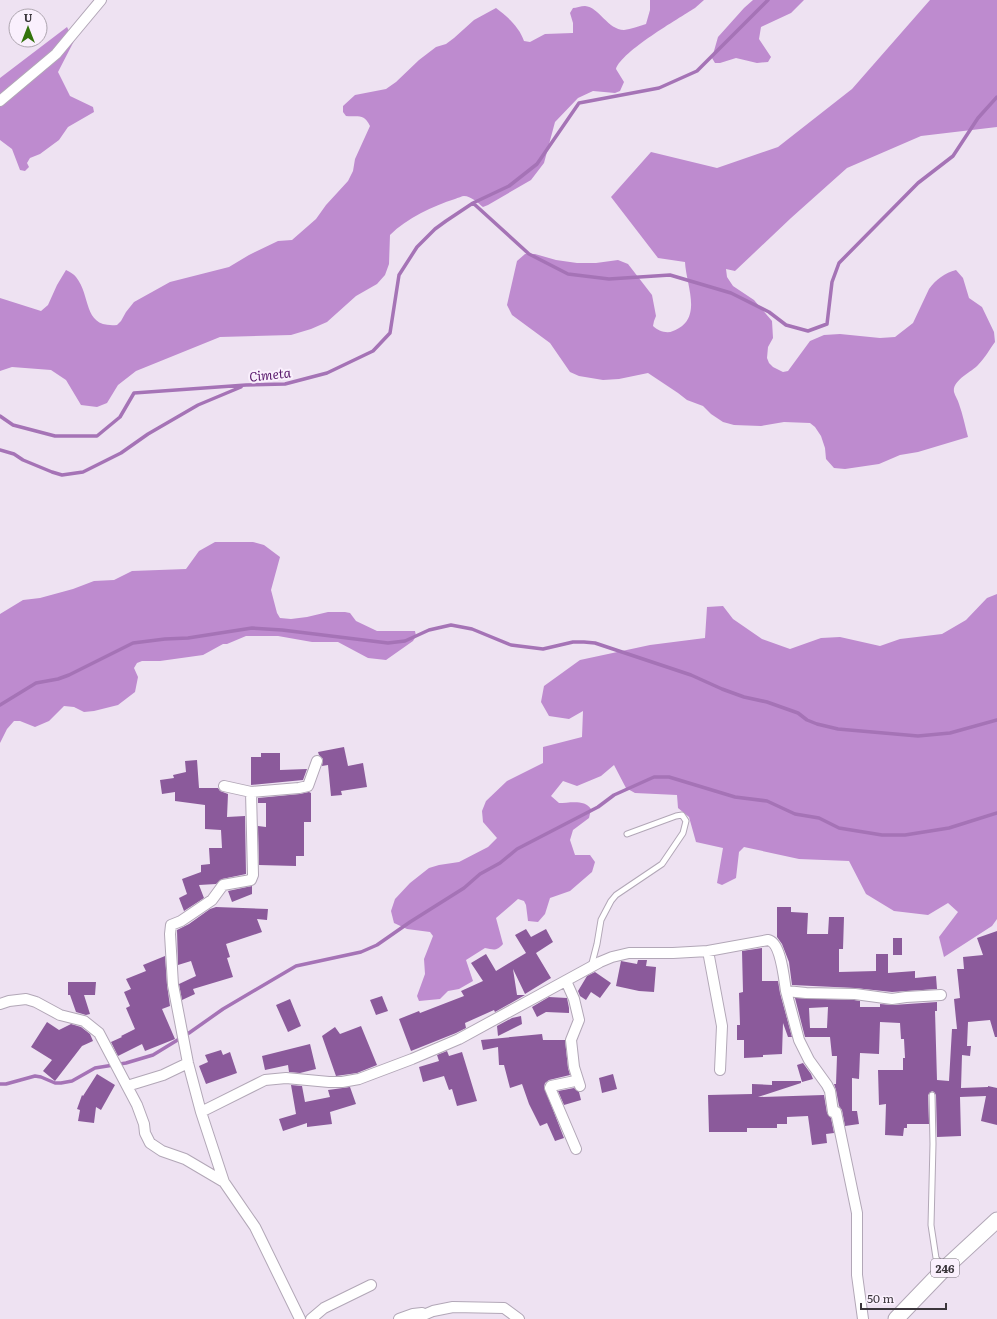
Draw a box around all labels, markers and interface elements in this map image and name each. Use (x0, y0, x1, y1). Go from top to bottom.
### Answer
north arrow (8, 8, 48, 48)
text: U (24, 9, 33, 25)
water label: Cimeta (248, 362, 292, 386)
road number: 246 (931, 1259, 959, 1277)
scale bar (861, 1285, 946, 1311)
text: 50 m (867, 1289, 894, 1307)

